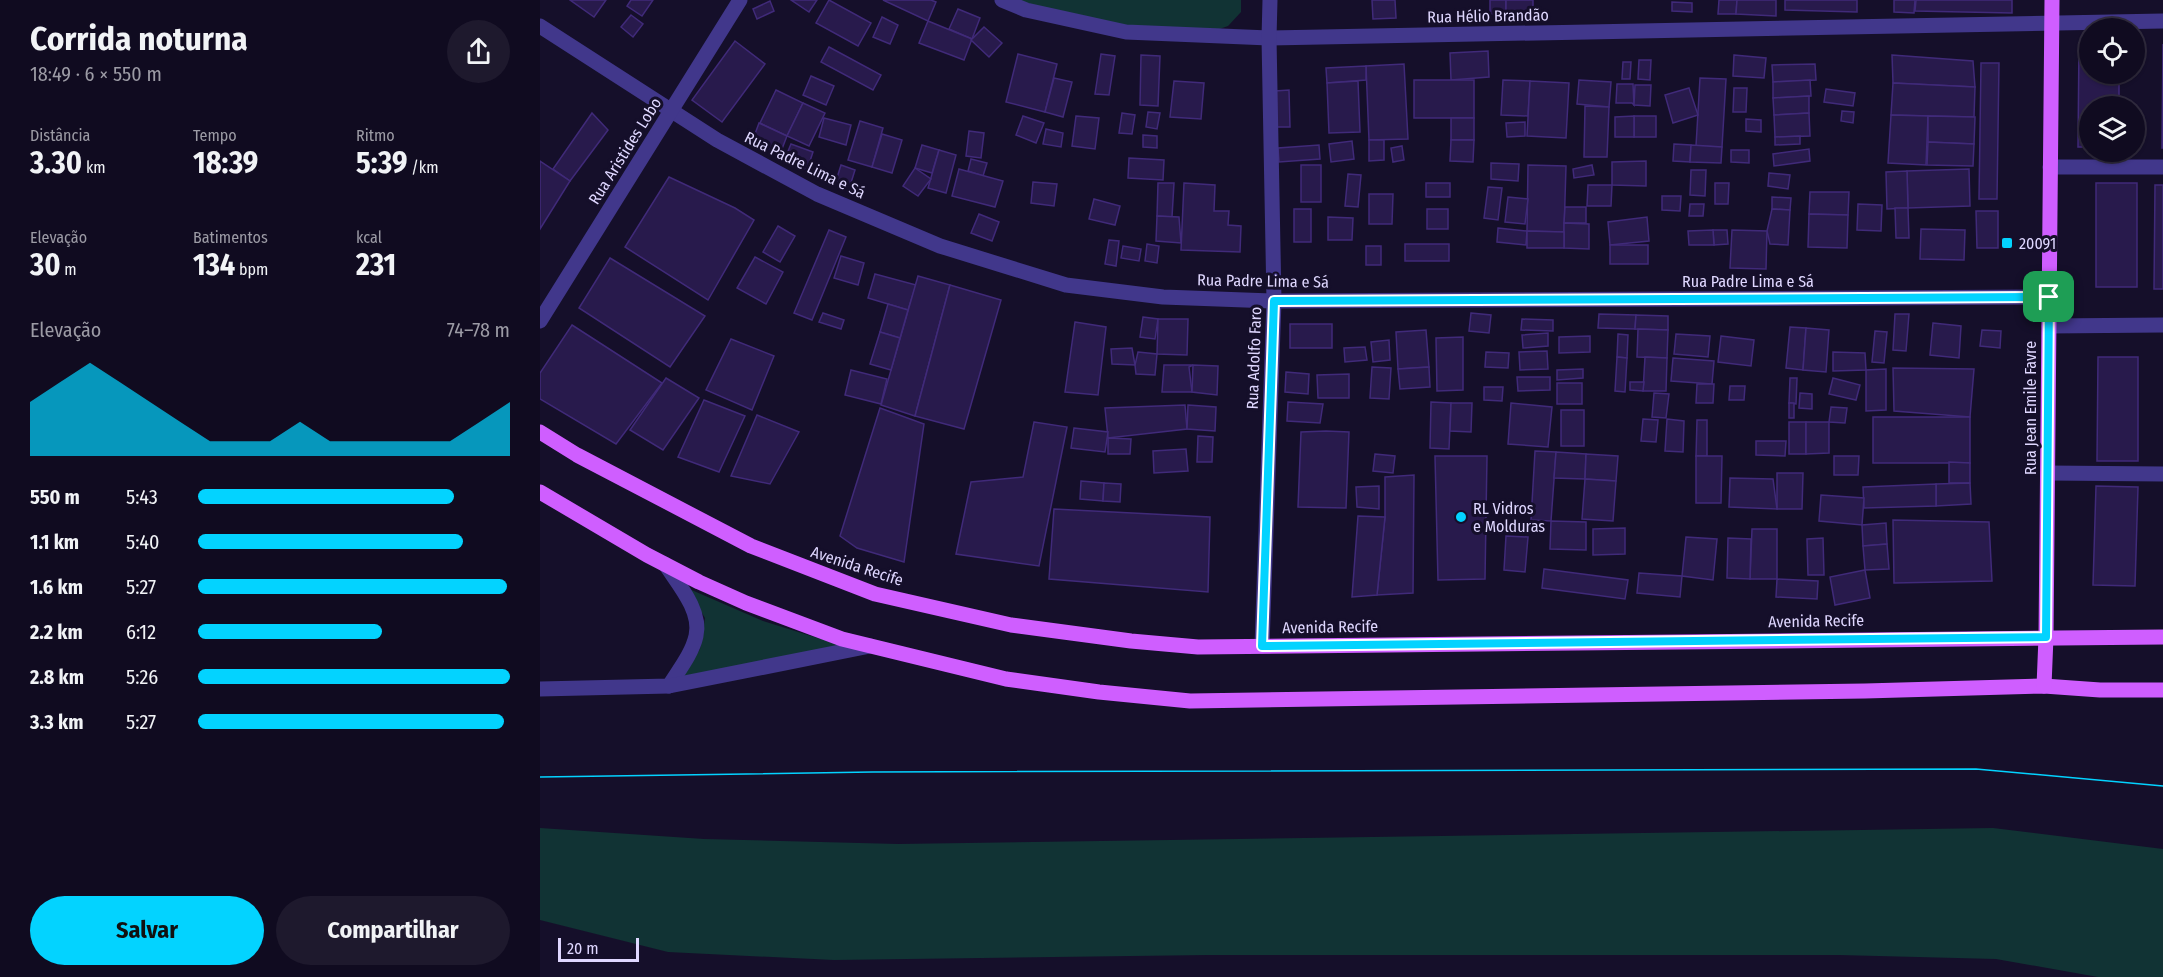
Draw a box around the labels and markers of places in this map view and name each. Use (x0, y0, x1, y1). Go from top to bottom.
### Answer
place label: 20091 (2019, 234, 2056, 253)
marker: 20091 (2000, 236, 2014, 250)
pin (2023, 271, 2074, 322)
place label: RL Vidros e Molduras (1473, 499, 1545, 536)
marker: RL Vidros e Molduras (1454, 510, 1468, 524)

